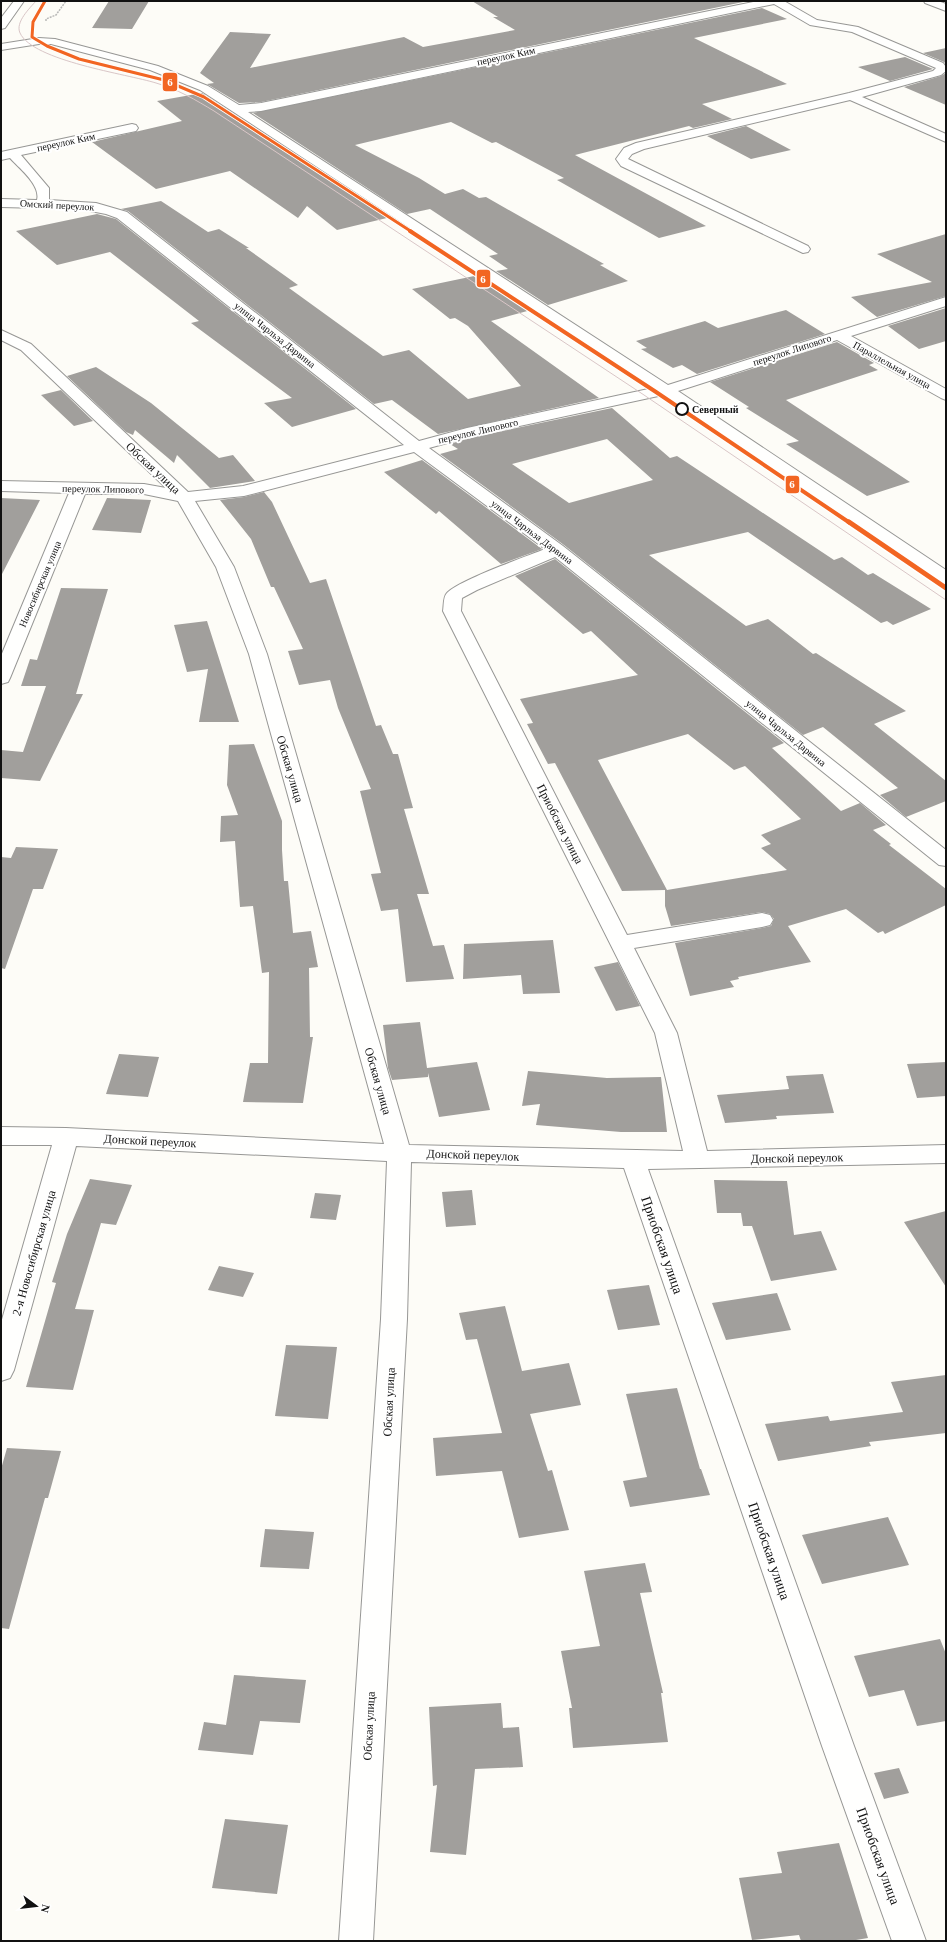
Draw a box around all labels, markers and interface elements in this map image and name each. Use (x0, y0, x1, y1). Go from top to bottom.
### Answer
street label: переулок Ким (476, 44, 537, 68)
line badge: 6 (162, 72, 178, 92)
text: 6 (167, 76, 173, 88)
street label: переулок Ким (36, 130, 97, 154)
street label: Омский переулок (20, 198, 95, 212)
line badge: 6 (476, 269, 491, 288)
text: 6 (480, 273, 486, 285)
street label: улица Чарльза Дарвина (232, 300, 318, 370)
street label: переулок Липового (751, 332, 833, 368)
street label: Параллельная улица (851, 339, 933, 391)
marker: Северный (675, 402, 689, 416)
place label: Северный (692, 404, 739, 415)
street label: переулок Липового (437, 416, 519, 446)
street label: Обская улица (123, 439, 184, 497)
line badge: 6 (785, 475, 800, 494)
text: 6 (789, 478, 795, 490)
street label: переулок Липового (62, 483, 144, 495)
street label: улица Чарльза Дарвина (489, 498, 576, 567)
street label: Новосибирская улица (17, 539, 63, 629)
street label: улица Чарльза Дарвина (744, 697, 829, 769)
street label: Обская улица (274, 734, 306, 805)
street label: Приобская улица (534, 782, 586, 867)
street label: Обская улица (362, 1046, 394, 1117)
street label: Донской переулок (103, 1132, 197, 1150)
street label: Донской переулок (426, 1146, 520, 1164)
street label: Донской переулок (751, 1150, 844, 1166)
street label: 2-я Новосибирская улица (9, 1188, 59, 1317)
street label: Приобская улица (638, 1194, 686, 1297)
street label: Обская улица (380, 1366, 398, 1437)
street label: Приобская улица (745, 1500, 793, 1603)
street label: Обская улица (360, 1690, 378, 1761)
street label: Приобская улица (853, 1805, 903, 1907)
north arrow (16, 1886, 56, 1926)
text: N (39, 1903, 52, 1914)

